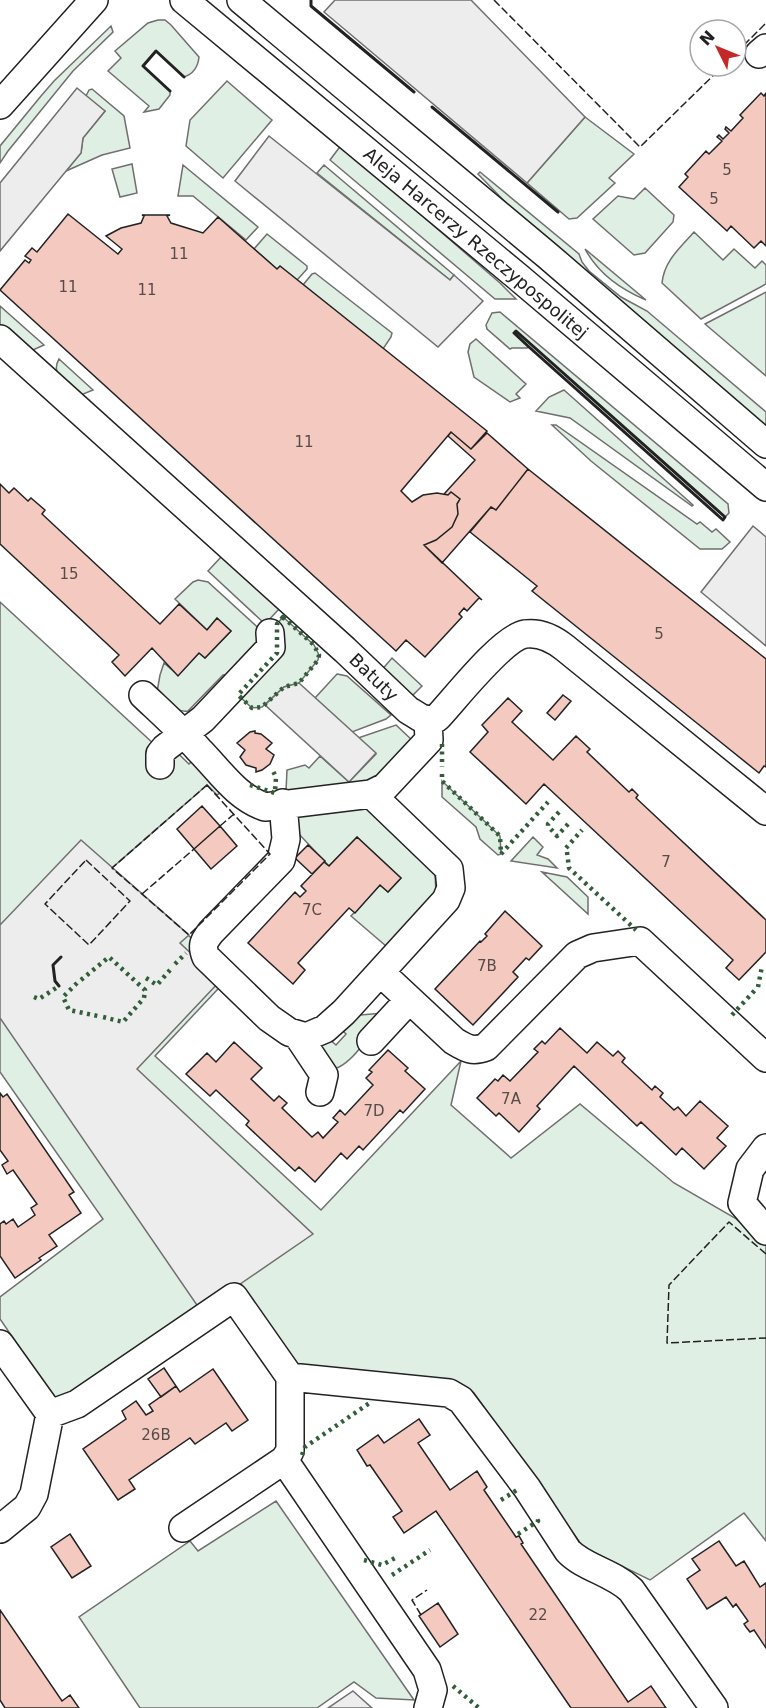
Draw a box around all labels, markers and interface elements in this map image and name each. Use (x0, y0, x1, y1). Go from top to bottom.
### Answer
north arrow (688, 18, 748, 78)
text: N (696, 27, 719, 49)
street label: Aleja Harcerzy Rzeczypospolitej (360, 143, 592, 343)
house number: 5 (722, 161, 732, 179)
house number: 5 (709, 190, 719, 208)
house number: 11 (169, 245, 189, 263)
house number: 11 (58, 278, 78, 296)
house number: 11 (137, 281, 157, 299)
house number: 11 (294, 433, 314, 451)
house number: 15 (59, 565, 79, 583)
house number: 5 (654, 625, 664, 643)
street label: Batuty (345, 649, 403, 705)
house number: 7 (661, 853, 671, 871)
house number: 7C (302, 901, 322, 919)
house number: 7B (477, 957, 497, 975)
house number: 7A (501, 1090, 522, 1108)
house number: 7D (363, 1102, 385, 1120)
house number: 26B (141, 1426, 171, 1444)
house number: 22 (528, 1606, 548, 1624)

